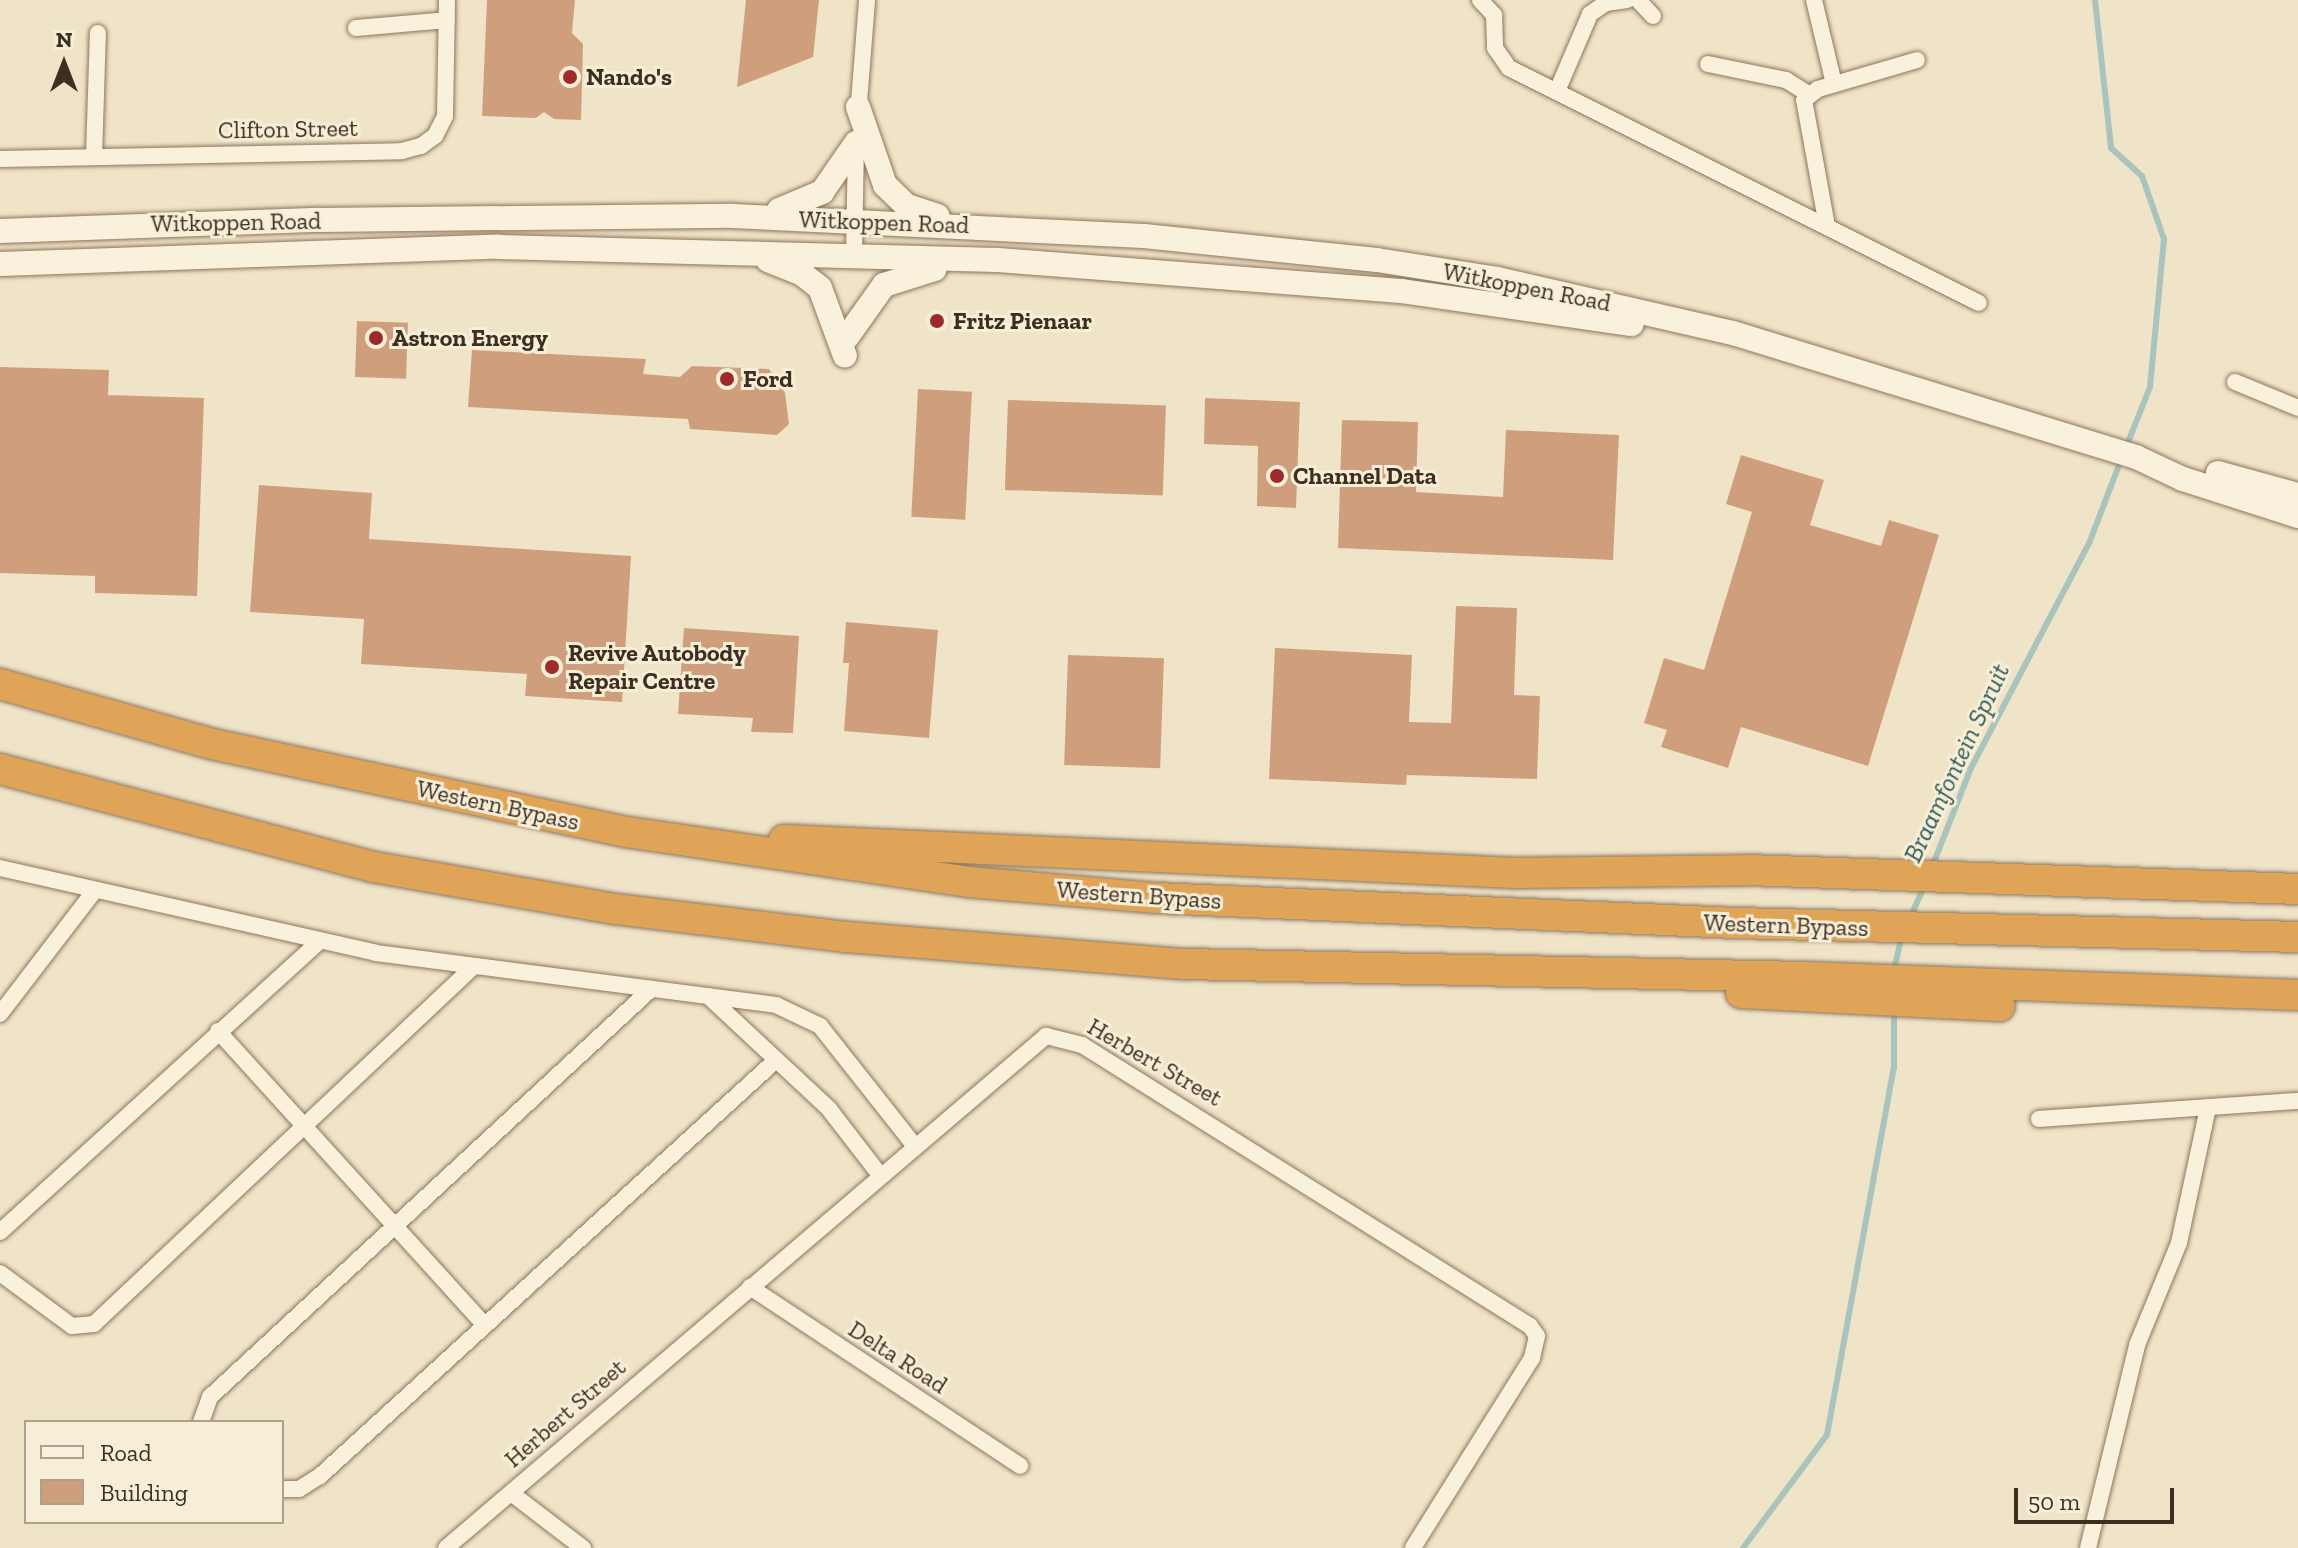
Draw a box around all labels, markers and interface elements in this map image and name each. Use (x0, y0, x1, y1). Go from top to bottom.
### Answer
north arrow (24, 24, 104, 104)
text: N (56, 26, 72, 53)
place label: Nando's (586, 63, 672, 91)
marker: Nando's (561, 68, 579, 86)
street label: Clifton Street (218, 113, 358, 145)
street label: Witkoppen Road (798, 205, 970, 239)
street label: Witkoppen Road (151, 206, 321, 238)
street label: Witkoppen Road (1441, 257, 1613, 317)
place label: Fritz Pienaar (953, 307, 1092, 335)
marker: Fritz Pienaar (928, 312, 946, 330)
place label: Astron Energy (392, 324, 548, 352)
marker: Astron Energy (367, 329, 385, 347)
place label: Ford (743, 365, 793, 393)
marker: Ford (718, 370, 736, 388)
place label: Channel Data (1293, 462, 1437, 490)
marker: Channel Data (1268, 467, 1286, 485)
place label: Revive Autobody Repair Centre (568, 639, 746, 695)
marker: Revive Autobody Repair Centre (543, 658, 561, 676)
water label: Braamfontein Spruit (1897, 659, 2017, 867)
street label: Western Bypass (414, 774, 582, 836)
street label: Western Bypass (1056, 875, 1222, 915)
street label: Western Bypass (1703, 908, 1869, 942)
street label: Herbert Street (1083, 1012, 1227, 1112)
street label: Delta Road (843, 1314, 953, 1400)
street label: Herbert Street (499, 1353, 631, 1473)
legend (24, 1420, 284, 1524)
text: Road (100, 1438, 152, 1467)
scale bar (2018, 1472, 2178, 1522)
text: Building (100, 1478, 188, 1507)
text: 50 m (2028, 1487, 2080, 1516)

